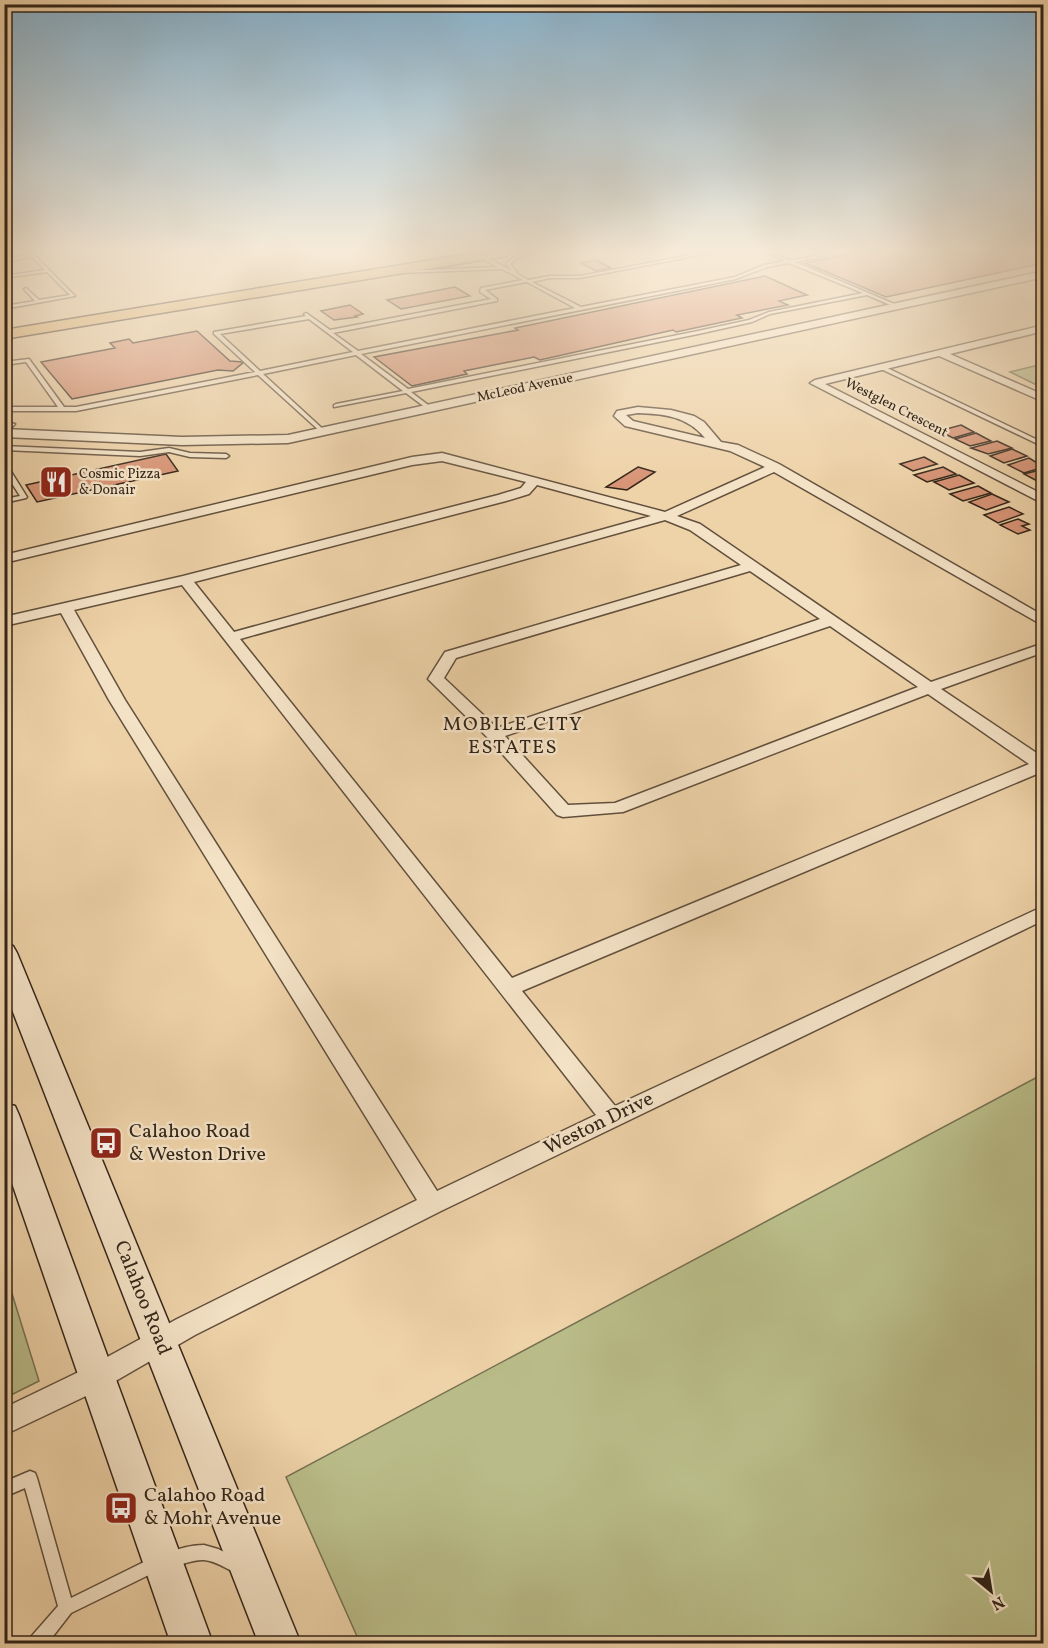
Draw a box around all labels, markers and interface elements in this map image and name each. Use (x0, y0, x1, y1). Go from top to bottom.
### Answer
street label: McLeod Avenue (475, 369, 575, 407)
street label: Westglen Crescent (841, 374, 951, 442)
restaurant icon: Cosmic Pizza & Donair (38, 464, 74, 500)
place label: Cosmic Pizza & Donair (79, 465, 161, 500)
district label: MOBILE CITY ESTATES (443, 711, 583, 762)
street label: Weston Drive (539, 1085, 659, 1163)
place label: Calahoo Road & Weston Drive (129, 1118, 266, 1169)
bus stop icon: Calahoo Road & Weston Drive (88, 1125, 124, 1161)
street label: Calahoo Road (106, 1237, 178, 1359)
place label: Calahoo Road & Mohr Avenue (144, 1482, 281, 1533)
bus stop icon: Calahoo Road & Mohr Avenue (103, 1490, 139, 1526)
north arrow (961, 1561, 1021, 1621)
text: N (987, 1590, 1008, 1615)

